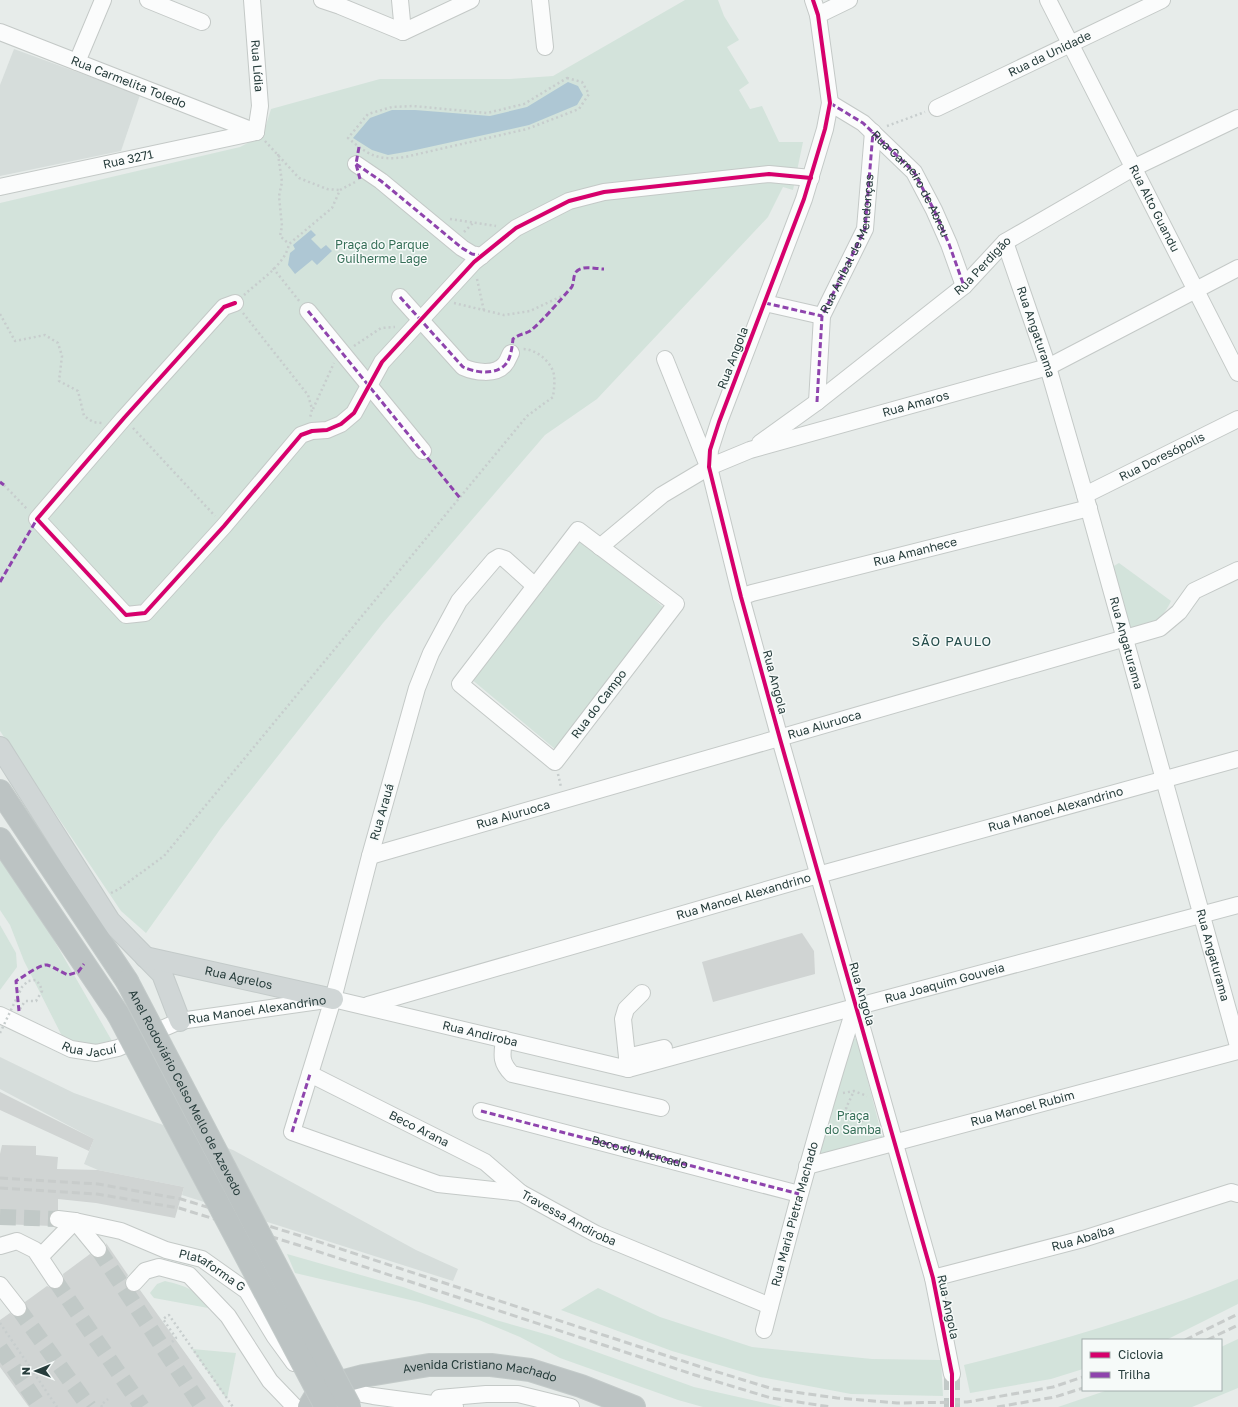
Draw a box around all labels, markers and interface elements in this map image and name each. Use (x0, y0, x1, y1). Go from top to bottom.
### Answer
street label: Rua da Unidade (1006, 27, 1093, 80)
street label: Rua Lídia (248, 39, 267, 92)
street label: Rua Carmelita Toledo (69, 52, 189, 111)
street label: Rua Carneiro de Abreu (868, 127, 953, 239)
street label: Rua 3271 (101, 146, 155, 172)
street label: Rua Alto Guandu (1126, 162, 1183, 254)
street label: Rua Aníbal de Mendonças (816, 173, 877, 316)
street label: Rua Perdigão (951, 232, 1013, 298)
park label: Praça do Parque Guilherme Lage (335, 237, 429, 266)
street label: Rua Angaturama (1014, 284, 1059, 379)
street label: Rua Angola (714, 325, 751, 391)
street label: Rua Amaros (881, 387, 951, 420)
street label: Rua Doresópolis (1116, 429, 1207, 484)
street label: Rua Amanhece (872, 534, 958, 569)
street label: Rua Angaturama (1107, 595, 1147, 691)
district label: SÃO PAULO (912, 633, 992, 649)
street label: Rua Angola (760, 648, 791, 715)
street label: Rua do Campo (568, 666, 629, 741)
street label: Rua Aiuruoca (786, 707, 863, 742)
street label: Rua Arauá (366, 782, 397, 842)
street label: Rua Manoel Alexandrino (986, 783, 1125, 835)
street label: Rua Aiuruoca (474, 796, 552, 832)
street label: Rua Manoel Alexandrino (674, 869, 813, 923)
street label: Rua Angaturama (1193, 907, 1233, 1003)
street label: Rua Angola (846, 960, 879, 1027)
street label: Rua Joaquim Gouveia (883, 960, 1006, 1006)
street label: Rua Agrelos (203, 963, 274, 992)
street label: Anel Rodoviário Celso Mello de Azevedo (126, 987, 246, 1198)
street label: Rua Manoel Alexandrino (187, 992, 327, 1027)
street label: Rua Andiroba (441, 1017, 519, 1050)
street label: Rua Jacuí (59, 1038, 118, 1061)
street label: Rua Manoel Rubim (969, 1087, 1076, 1129)
street label: Beco Arana (387, 1107, 452, 1150)
park label: Praça do Samba (825, 1108, 881, 1137)
street label: Beco do Mercado (590, 1132, 690, 1172)
street label: Rua Maria Pietra Machado (768, 1140, 821, 1288)
street label: Travessa Andiroba (519, 1187, 619, 1249)
street label: Rua Abaíba (1050, 1222, 1116, 1254)
street label: Plataforma G (177, 1246, 248, 1294)
street label: Rua Angola (934, 1273, 963, 1341)
legend (1082, 1339, 1222, 1391)
text: Ciclovia (1118, 1347, 1163, 1362)
north arrow (16, 1351, 56, 1391)
street label: Avenida Cristiano Machado (401, 1357, 559, 1385)
text: N (19, 1367, 32, 1375)
text: Trilha (1118, 1367, 1150, 1382)

